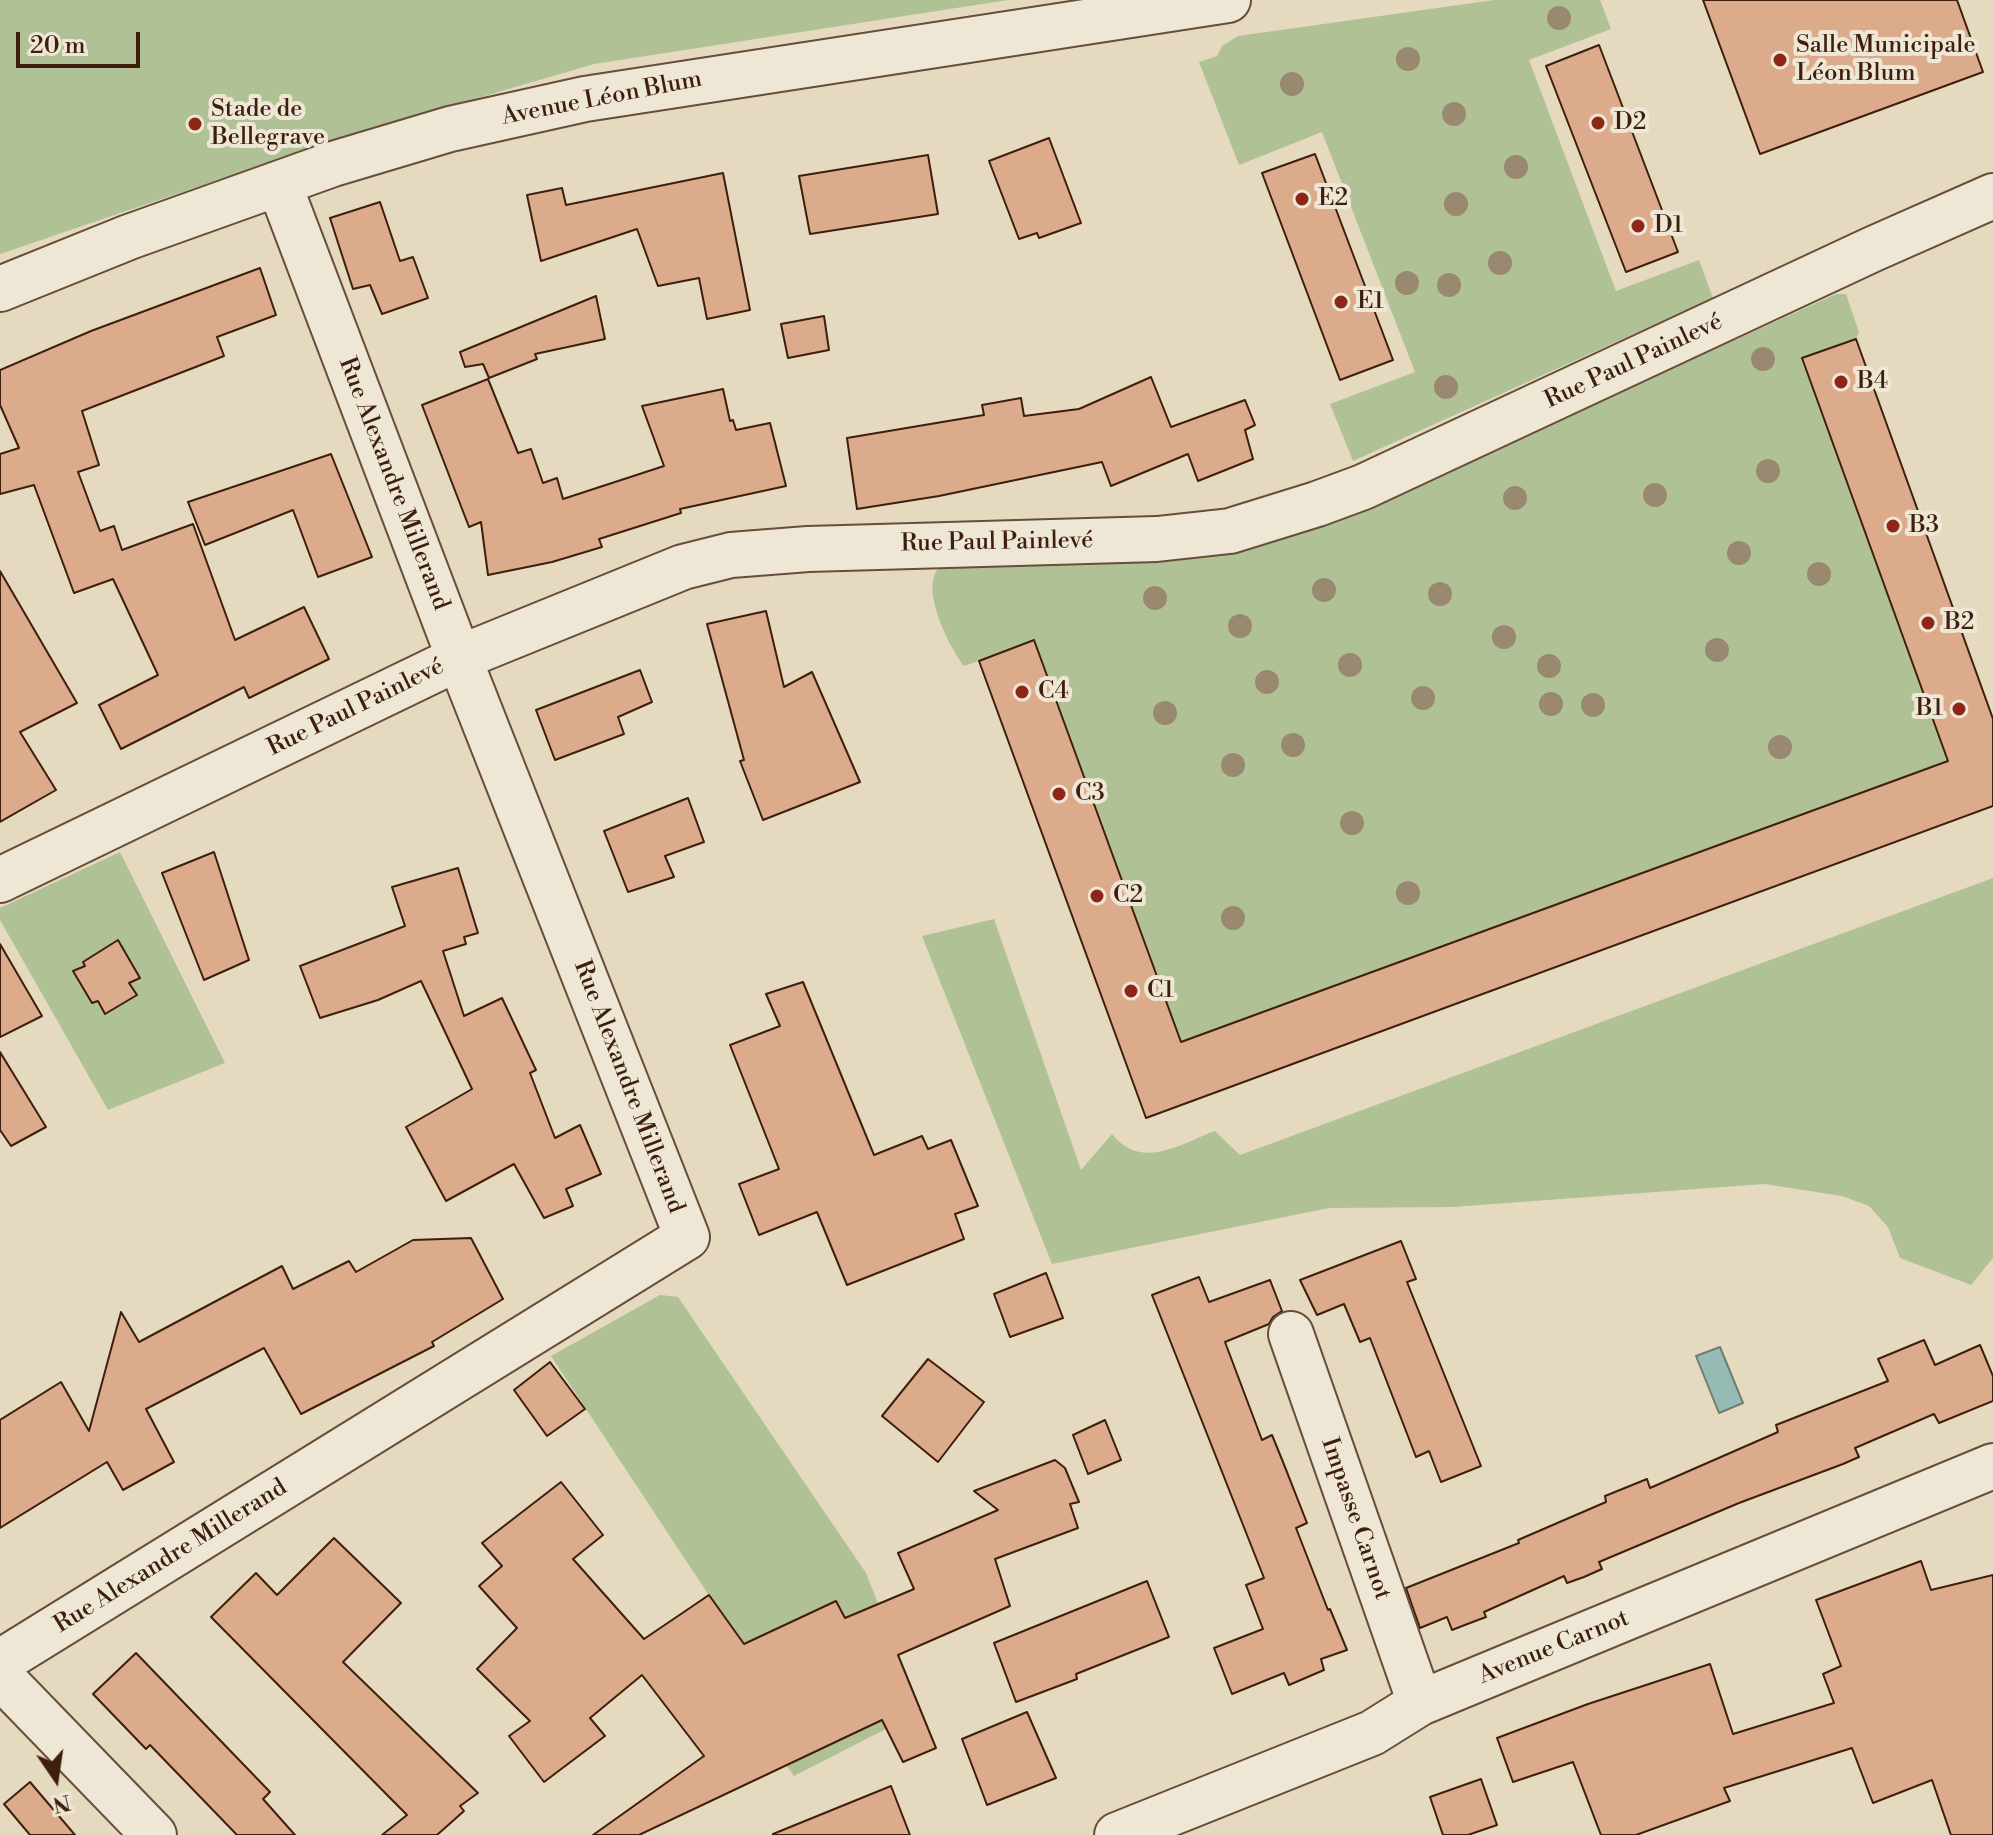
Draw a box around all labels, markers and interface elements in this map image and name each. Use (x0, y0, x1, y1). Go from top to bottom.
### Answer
scale bar (20, 16, 144, 66)
text: 20 m (30, 31, 86, 61)
place label: Salle Municipale Léon Blum (1796, 32, 1976, 88)
marker: Salle Municipale Léon Blum (1771, 51, 1789, 69)
street label: Avenue Léon Blum (499, 65, 705, 133)
place label: Stade de Bellegrave (211, 96, 325, 152)
place label: D2 (1614, 109, 1646, 137)
marker: D2 (1589, 114, 1607, 132)
marker: Stade de Bellegrave (186, 115, 204, 133)
place label: E2 (1318, 185, 1348, 213)
marker: E2 (1293, 190, 1311, 208)
place label: D1 (1654, 212, 1683, 240)
marker: D1 (1629, 217, 1647, 235)
place label: E1 (1357, 288, 1384, 316)
marker: E1 (1332, 293, 1350, 311)
street label: Rue Paul Painlevé (1541, 308, 1727, 416)
street label: Rue Alexandre Millerand (331, 353, 455, 615)
place label: B4 (1857, 368, 1888, 396)
marker: B4 (1832, 373, 1850, 391)
place label: B3 (1909, 512, 1939, 540)
marker: B3 (1884, 517, 1902, 535)
street label: Rue Paul Painlevé (900, 527, 1094, 559)
place label: B2 (1944, 609, 1975, 637)
marker: B2 (1919, 614, 1937, 632)
street label: Rue Paul Painlevé (263, 653, 449, 763)
place label: C4 (1038, 678, 1069, 706)
marker: C4 (1013, 683, 1031, 701)
place label: B1 (1916, 695, 1943, 723)
marker: B1 (1950, 700, 1968, 718)
place label: C3 (1075, 780, 1105, 808)
marker: C3 (1050, 785, 1068, 803)
place label: C2 (1113, 882, 1143, 910)
marker: C2 (1088, 887, 1106, 905)
street label: Rue Alexandre Millerand (566, 956, 690, 1218)
place label: C1 (1147, 977, 1174, 1005)
marker: C1 (1122, 982, 1140, 1000)
street label: Impasse Carnot (1314, 1434, 1396, 1604)
street label: Rue Alexandre Millerand (49, 1474, 293, 1640)
street label: Avenue Carnot (1475, 1605, 1633, 1691)
north arrow (16, 1739, 96, 1819)
text: N (50, 1788, 73, 1818)

